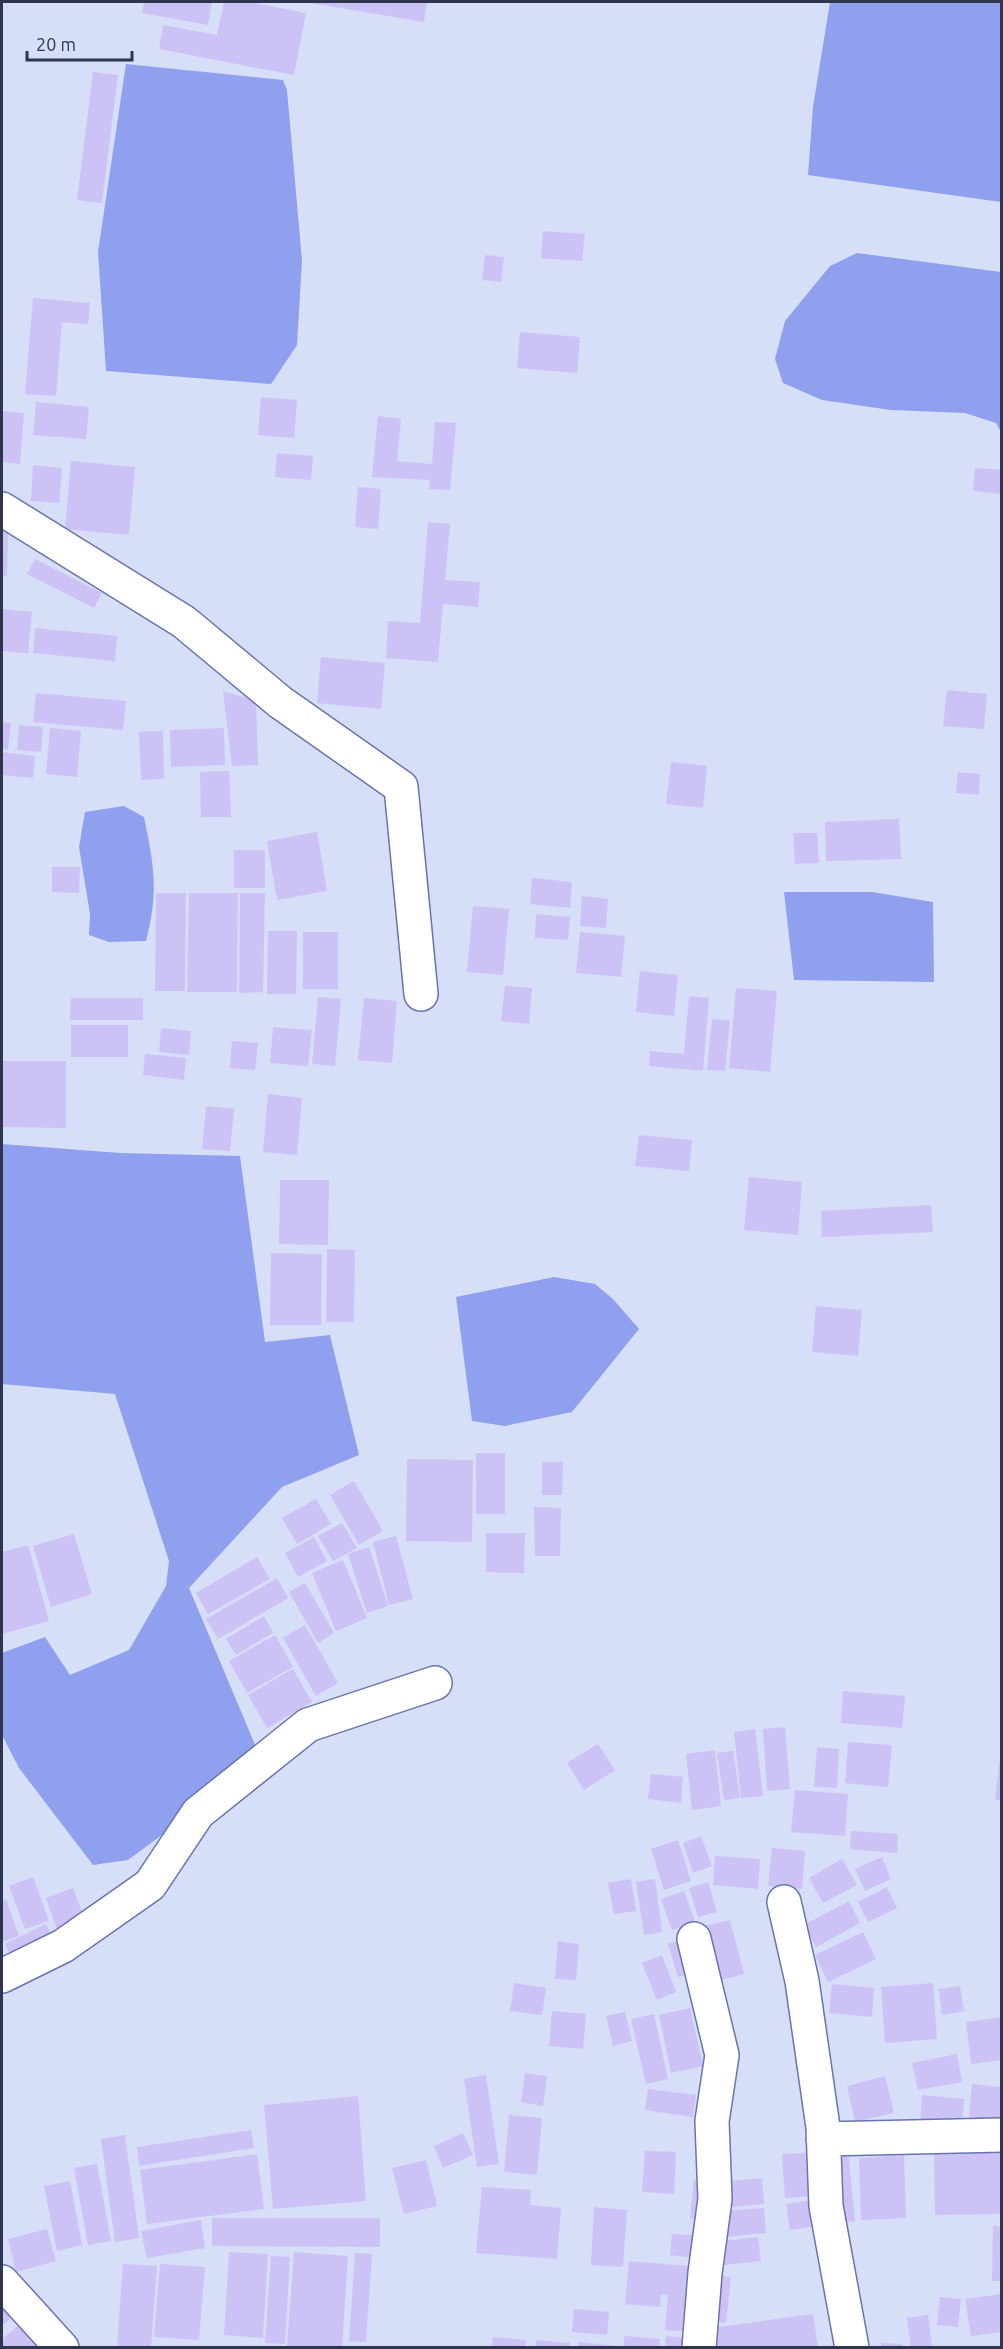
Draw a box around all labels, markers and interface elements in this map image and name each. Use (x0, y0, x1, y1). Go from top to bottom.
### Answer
scale bar (27, 24, 132, 62)
text: 20 m (36, 34, 76, 54)

